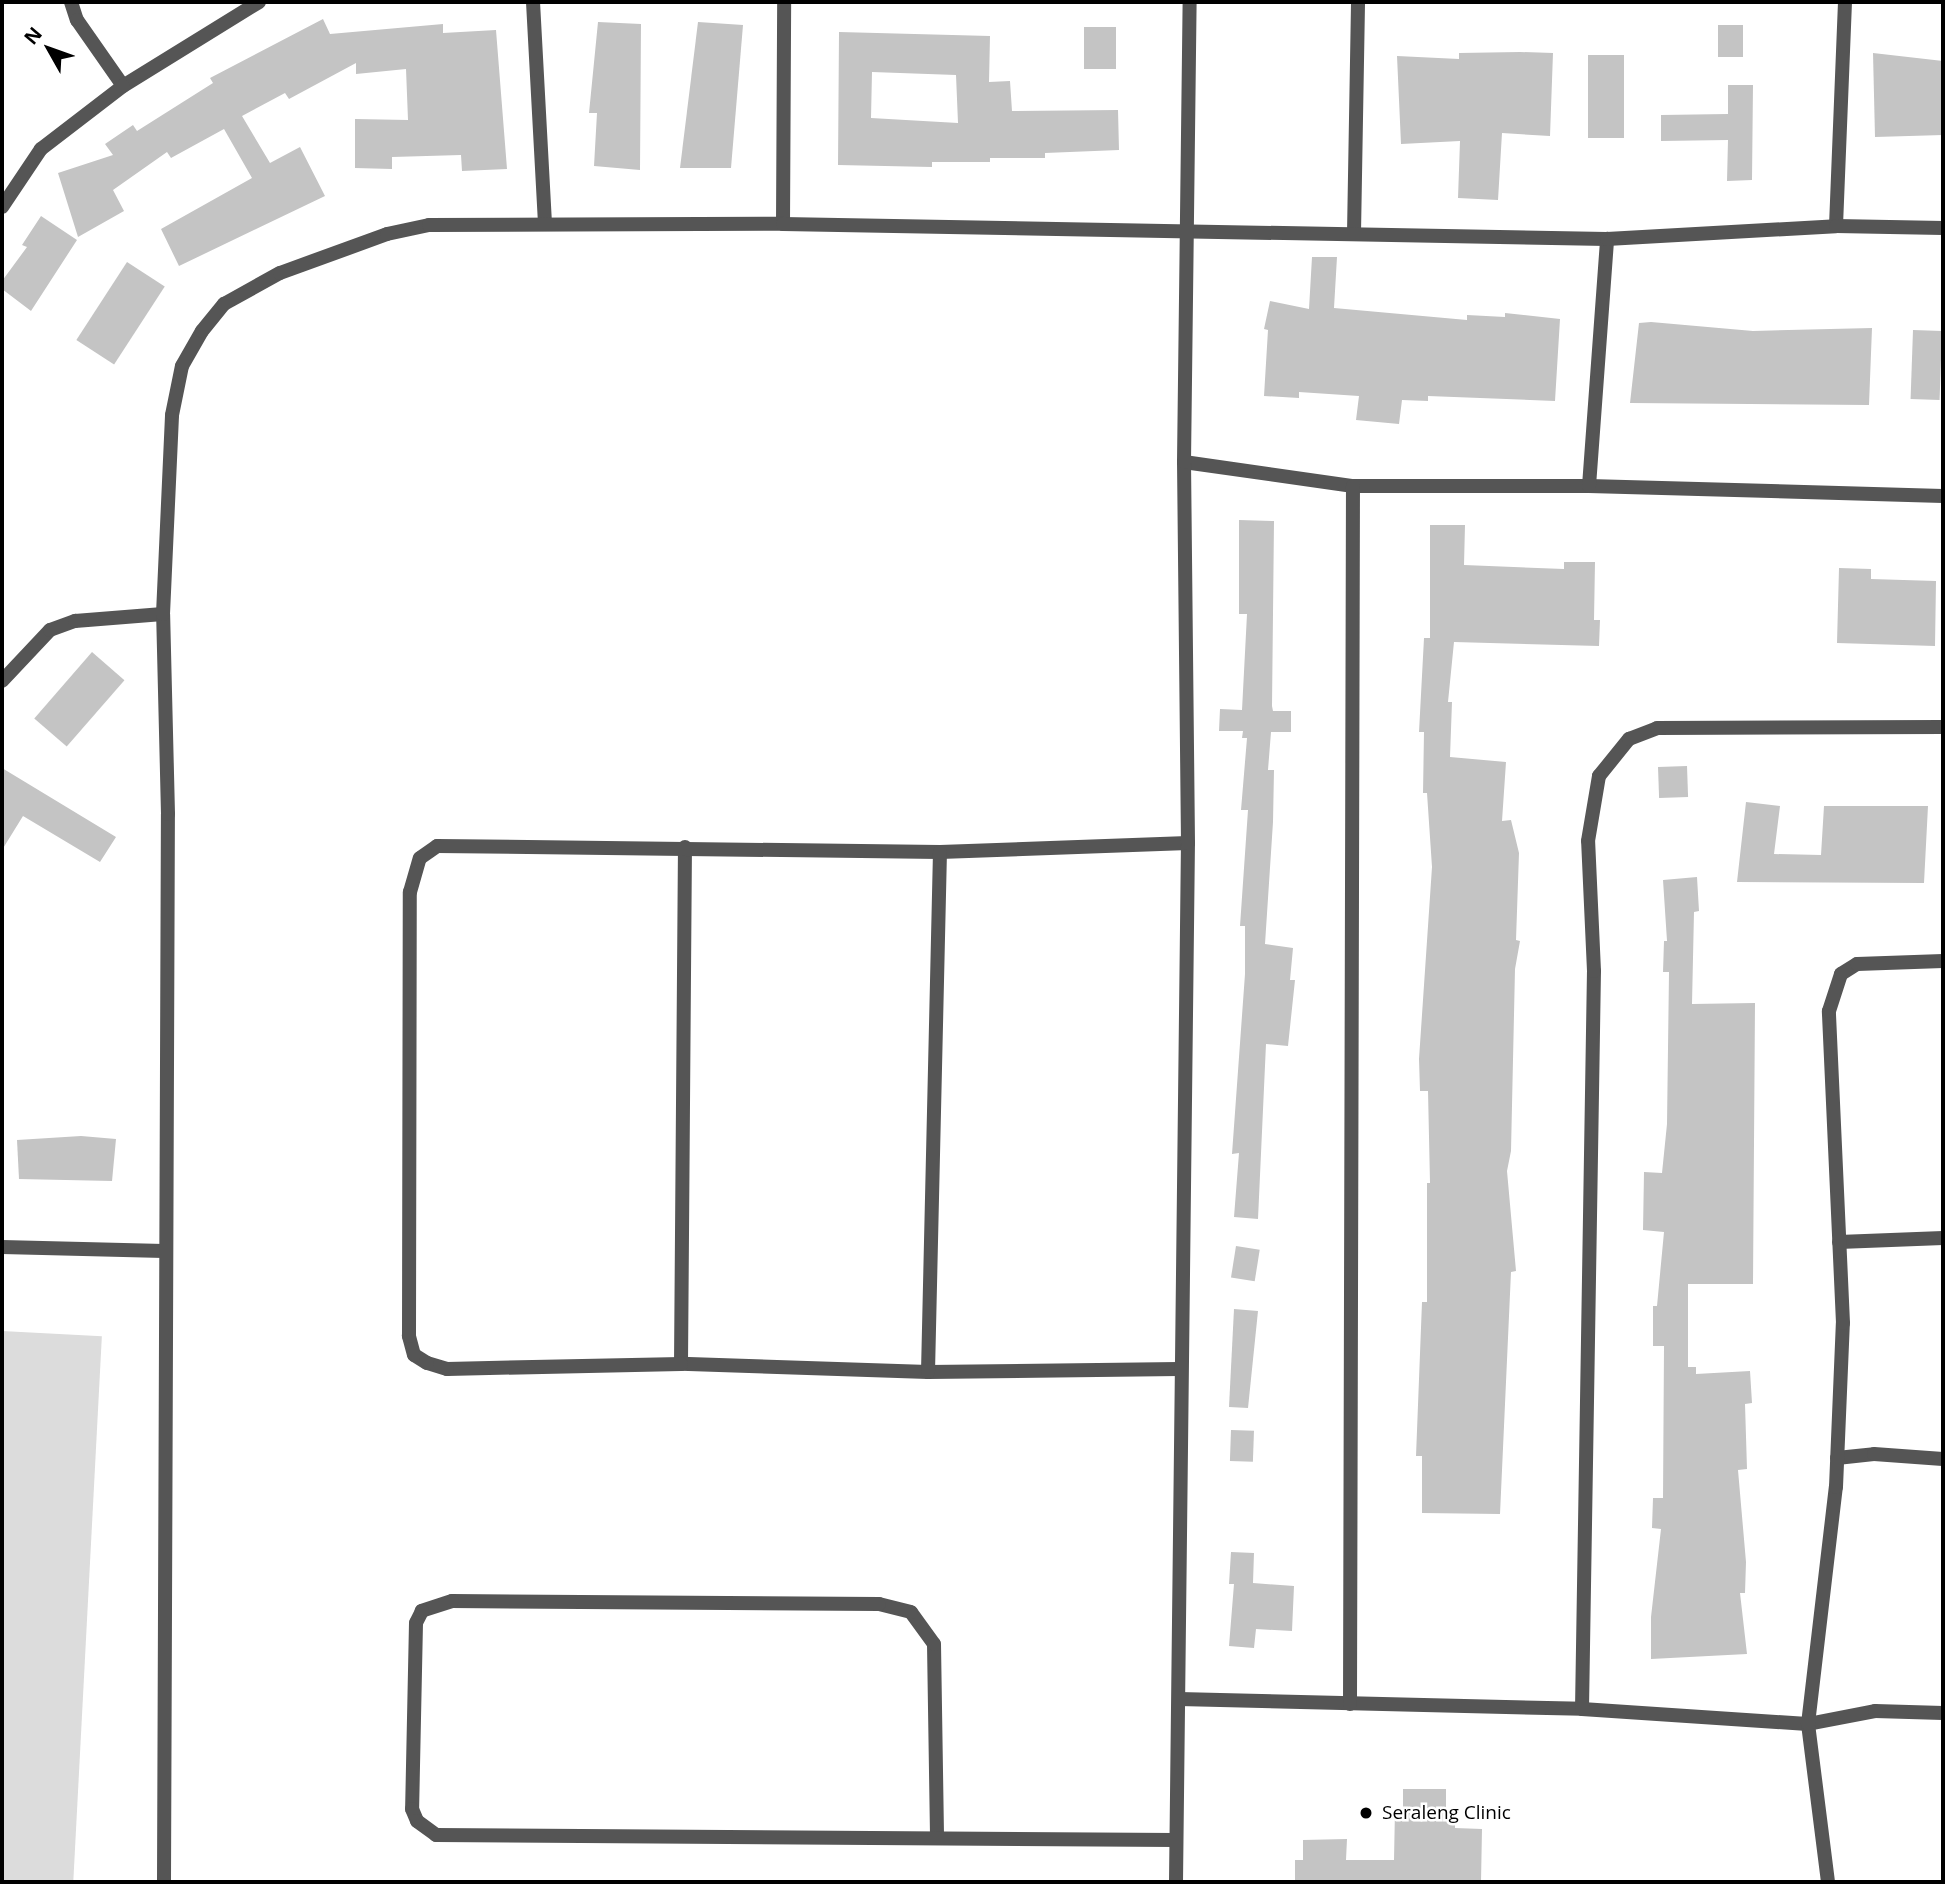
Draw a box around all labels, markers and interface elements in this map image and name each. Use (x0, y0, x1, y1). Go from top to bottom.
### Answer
north arrow (14, 14, 84, 84)
text: N (18, 21, 48, 50)
place label: Seraleng Clinic (1382, 1802, 1511, 1824)
marker: Seraleng Clinic (1356, 1803, 1376, 1823)

